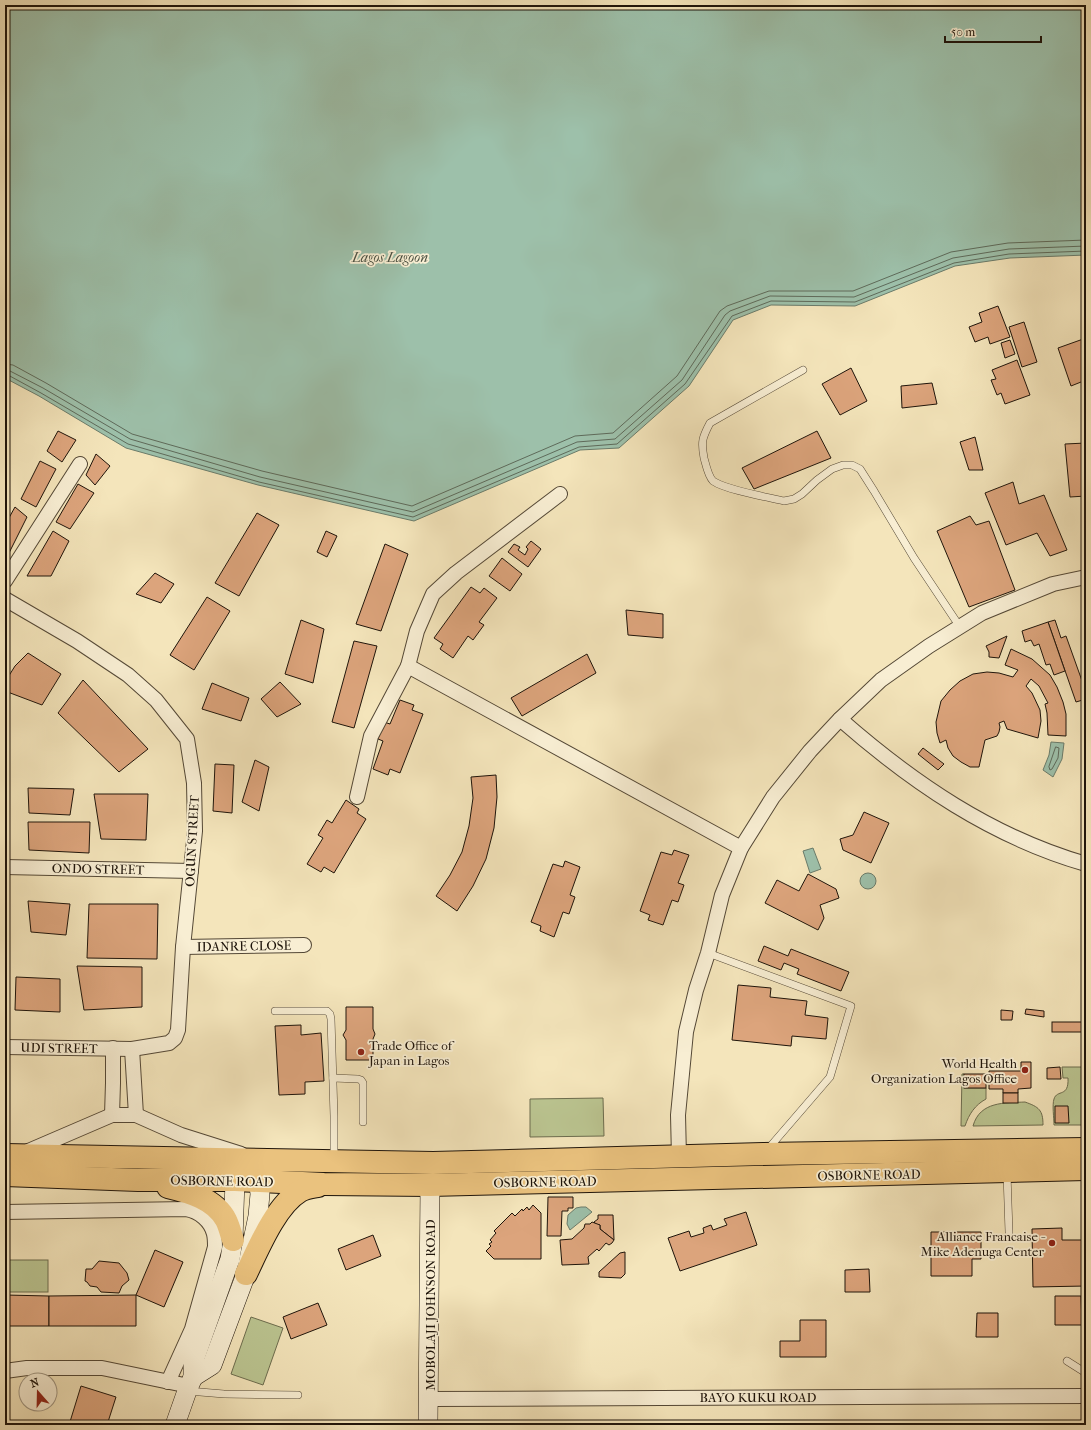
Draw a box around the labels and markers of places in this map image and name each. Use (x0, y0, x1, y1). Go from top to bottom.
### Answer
place label: Trade Office of Japan in Lagos (368, 1038, 455, 1068)
marker: Trade Office of Japan in Lagos (356, 1047, 366, 1057)
place label: World Health Organization Lagos Office (871, 1056, 1018, 1086)
marker: World Health Organization Lagos Office (1020, 1065, 1030, 1075)
place label: Alliance Francaise - Mike Adenuga Center (921, 1229, 1046, 1259)
marker: Alliance Francaise - Mike Adenuga Center (1047, 1238, 1057, 1248)

